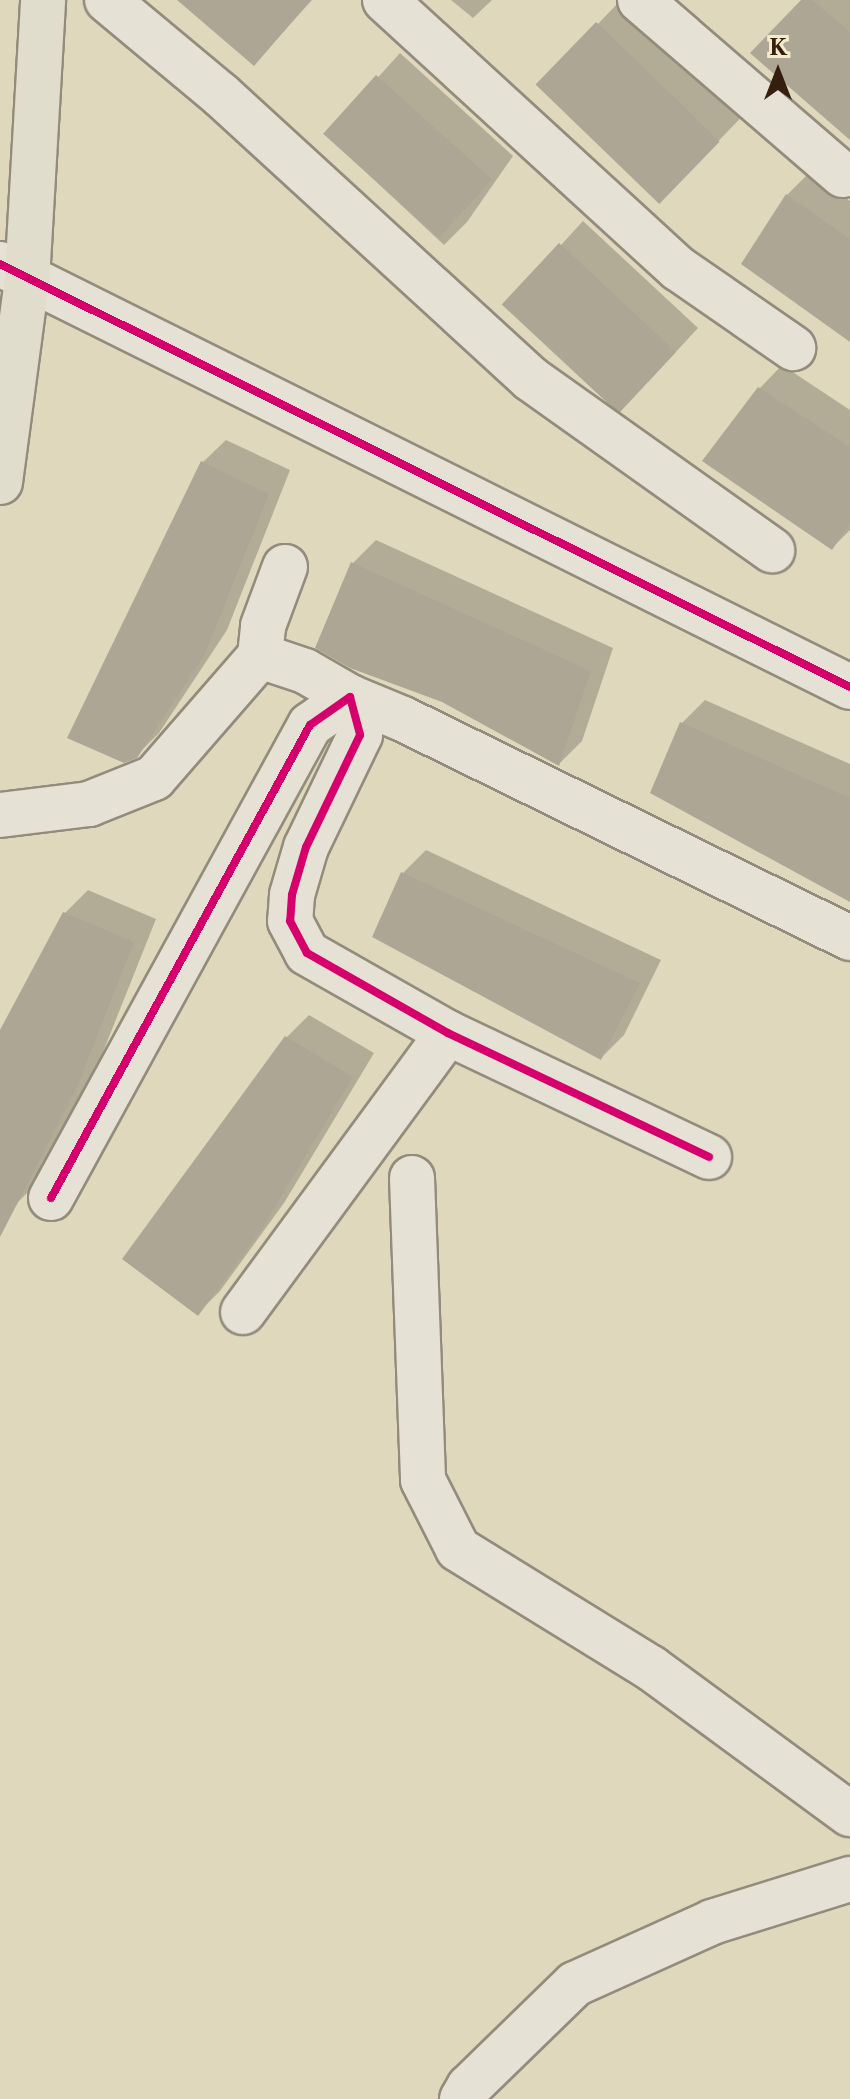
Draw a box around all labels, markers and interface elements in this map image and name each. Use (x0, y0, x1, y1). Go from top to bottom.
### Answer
north arrow (738, 32, 818, 112)
text: K (769, 34, 787, 61)

